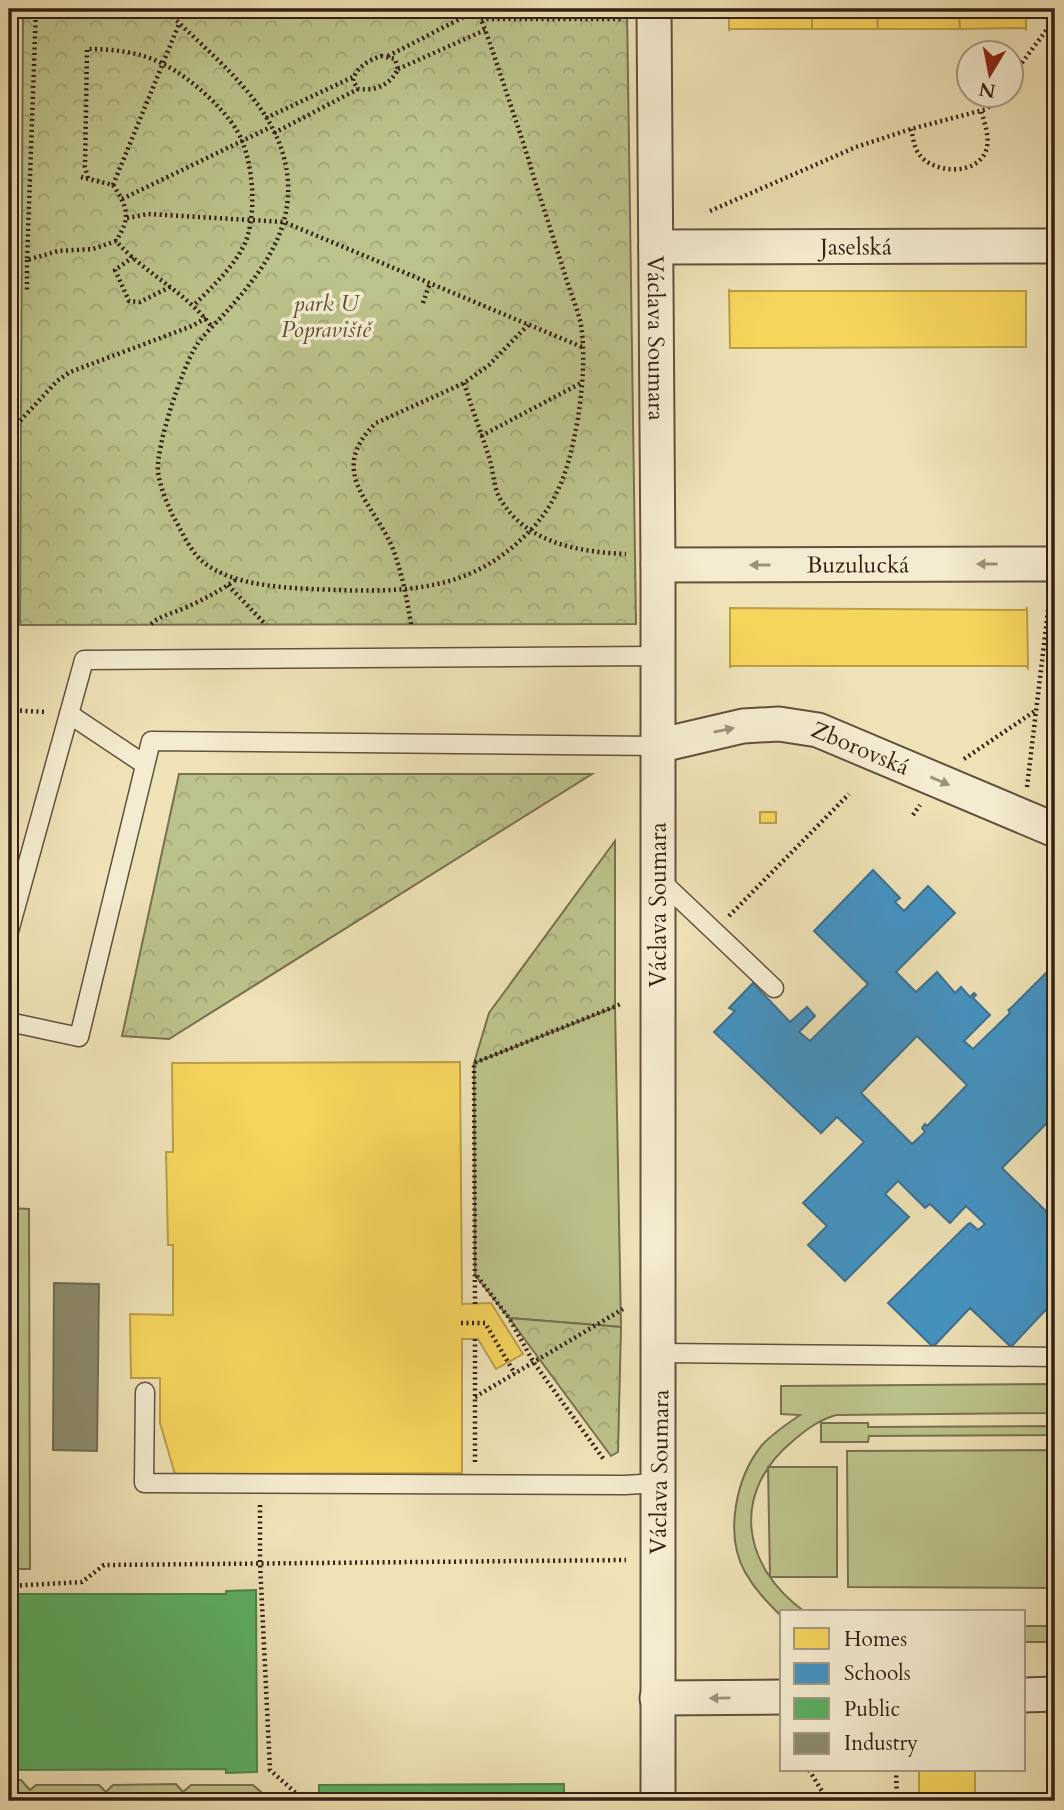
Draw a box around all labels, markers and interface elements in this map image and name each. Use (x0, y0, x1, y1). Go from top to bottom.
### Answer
north arrow (956, 38, 1026, 108)
text: N (976, 75, 998, 104)
street label: Jaselská (817, 231, 892, 263)
street label: Václava Soumara (640, 255, 672, 421)
park label: park U Popraviště (281, 288, 374, 345)
street label: Buzulucká (807, 549, 909, 581)
one-way arrow (976, 558, 998, 570)
one-way arrow (748, 559, 770, 571)
street label: Zborovská (807, 714, 914, 783)
one-way arrow (713, 725, 735, 736)
one-way arrow (930, 775, 950, 787)
street label: Václava Soumara (643, 822, 674, 988)
street label: Václava Soumara (643, 1389, 676, 1555)
legend (780, 1610, 1026, 1772)
text: Homes (844, 1625, 907, 1654)
text: Schools (844, 1659, 911, 1688)
one-way arrow (709, 1692, 731, 1703)
text: Public (844, 1695, 900, 1724)
text: Industry (844, 1729, 918, 1758)

